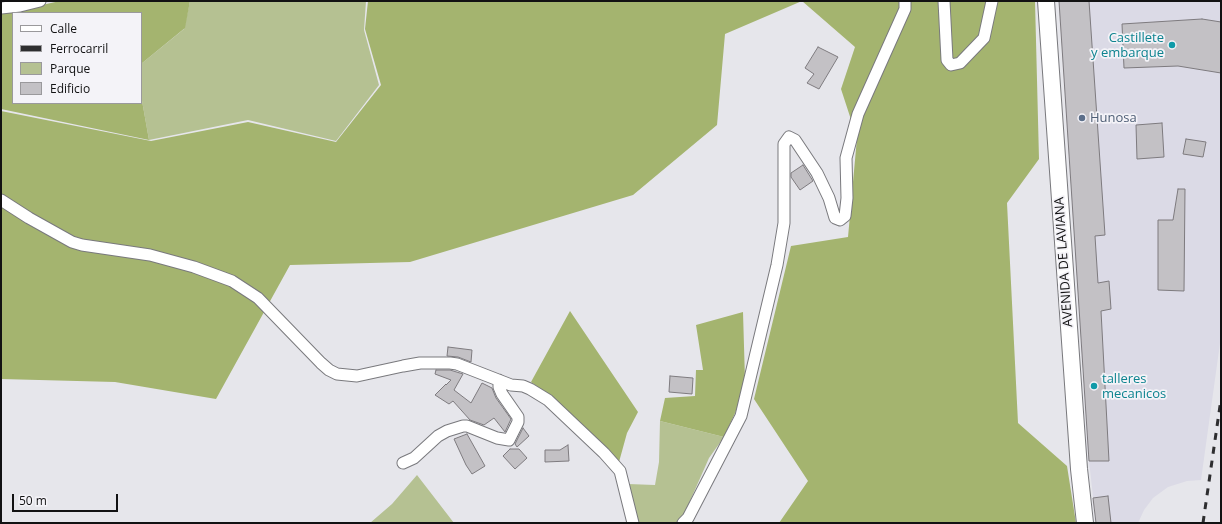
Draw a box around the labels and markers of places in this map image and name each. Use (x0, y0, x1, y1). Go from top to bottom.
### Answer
place label: Castillete y embarque (1091, 30, 1164, 61)
marker: Castillete y embarque (1167, 40, 1177, 50)
place label: Hunosa (1090, 110, 1137, 126)
marker: Hunosa (1077, 113, 1087, 123)
place label: talleres mecanicos (1102, 371, 1166, 402)
marker: talleres mecanicos (1089, 381, 1099, 391)

